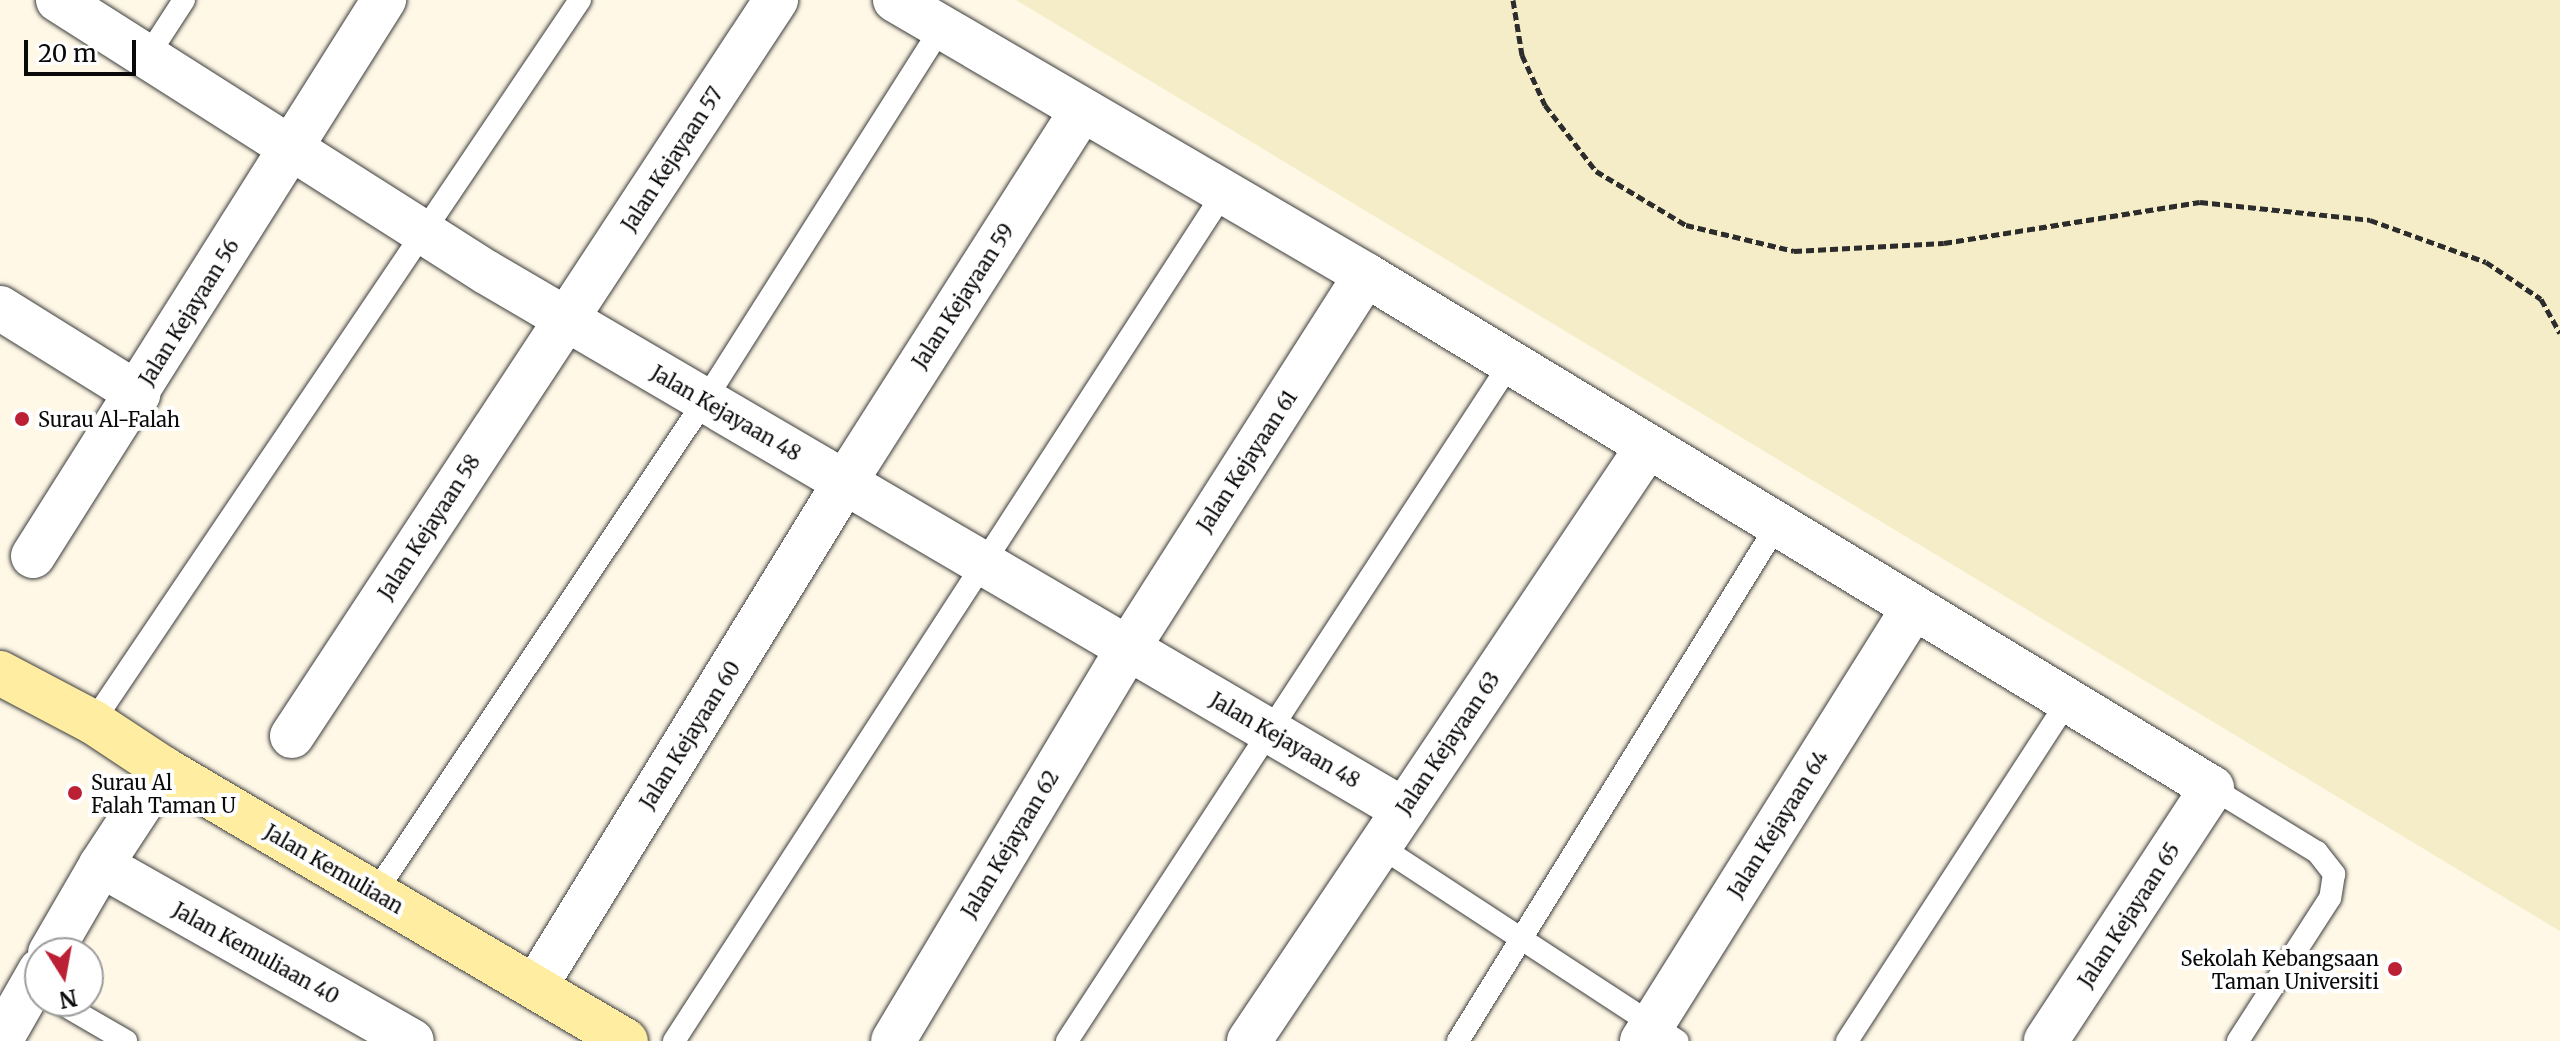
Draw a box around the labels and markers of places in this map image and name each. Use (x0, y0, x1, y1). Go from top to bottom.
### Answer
place label: Surau Al-Falah (38, 407, 180, 431)
marker: Surau Al-Falah (13, 410, 31, 428)
place label: Surau Al Falah Taman U (91, 770, 236, 817)
marker: Surau Al Falah Taman U (66, 784, 84, 802)
place label: Sekolah Kebangsaan Taman Universiti (2181, 946, 2379, 993)
marker: Sekolah Kebangsaan Taman Universiti (2386, 960, 2404, 978)

